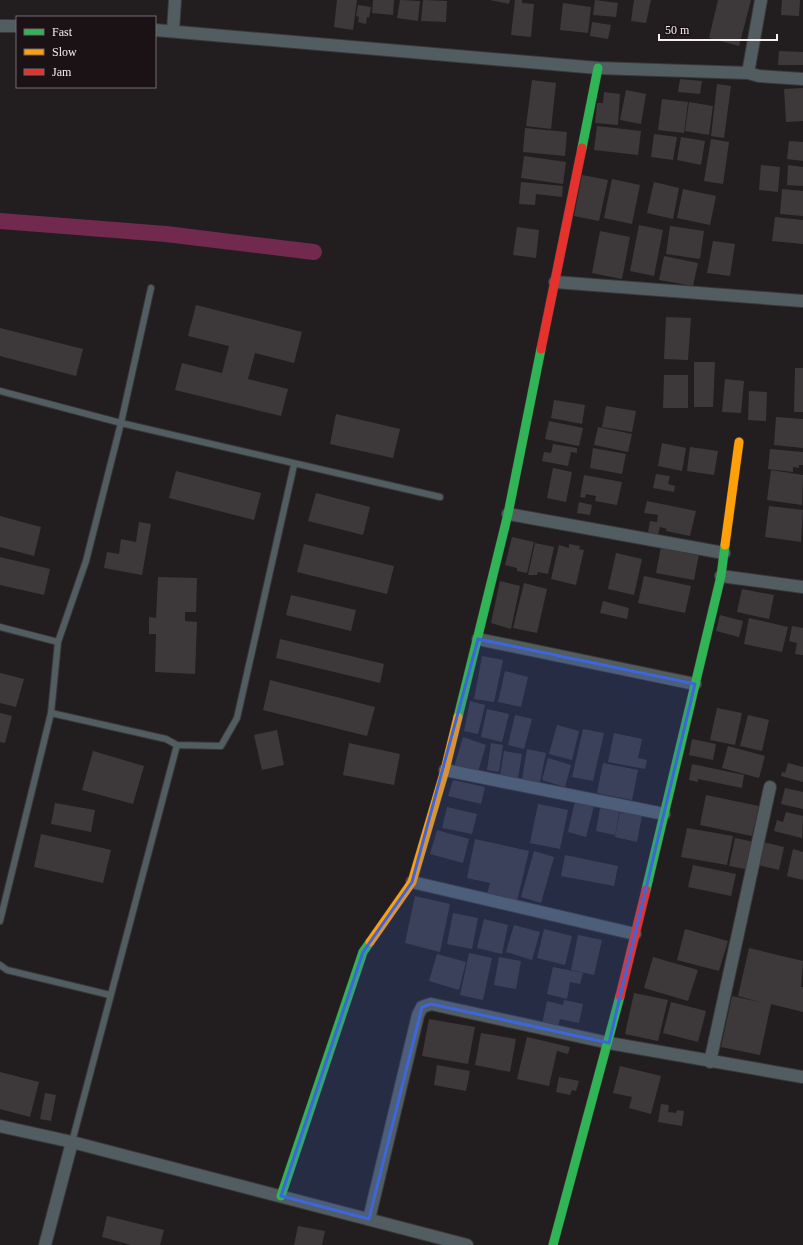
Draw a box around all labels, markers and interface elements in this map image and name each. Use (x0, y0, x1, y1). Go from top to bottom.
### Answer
legend (16, 16, 156, 88)
scale bar (659, 16, 777, 42)
text: 50 m (665, 23, 690, 37)
text: Fast (52, 25, 73, 39)
text: Slow (52, 45, 77, 59)
text: Jam (52, 65, 72, 79)

